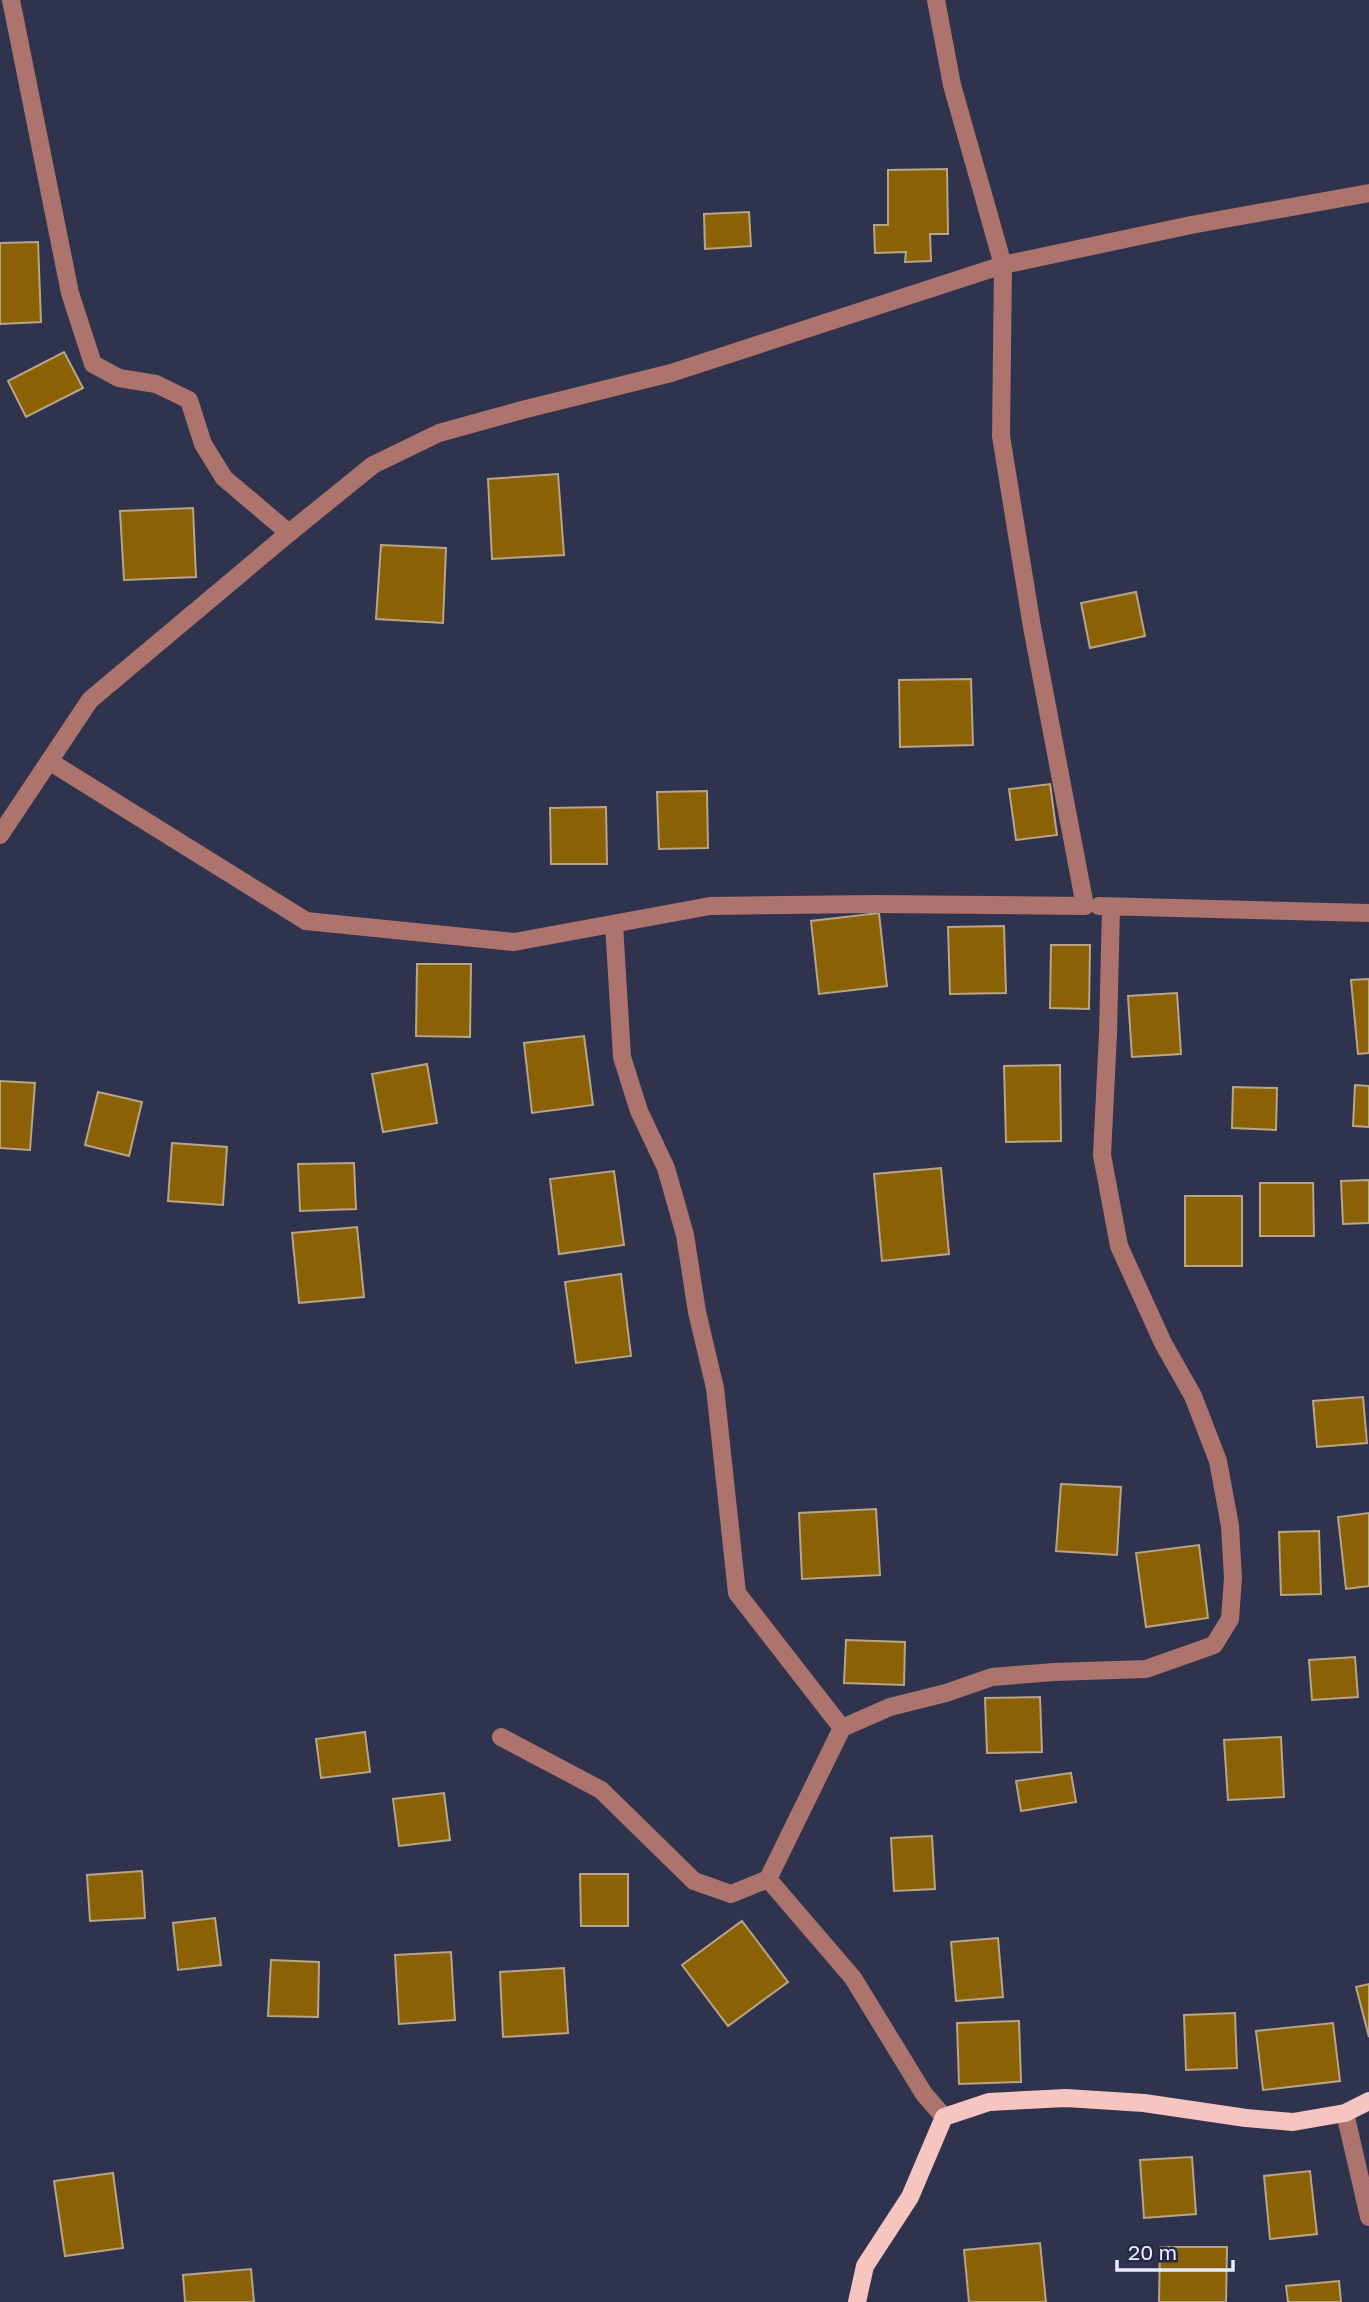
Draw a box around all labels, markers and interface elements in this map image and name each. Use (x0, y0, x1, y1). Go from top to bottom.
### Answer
scale bar (1117, 2228, 1232, 2272)
text: 20 m (1128, 2239, 1177, 2265)

